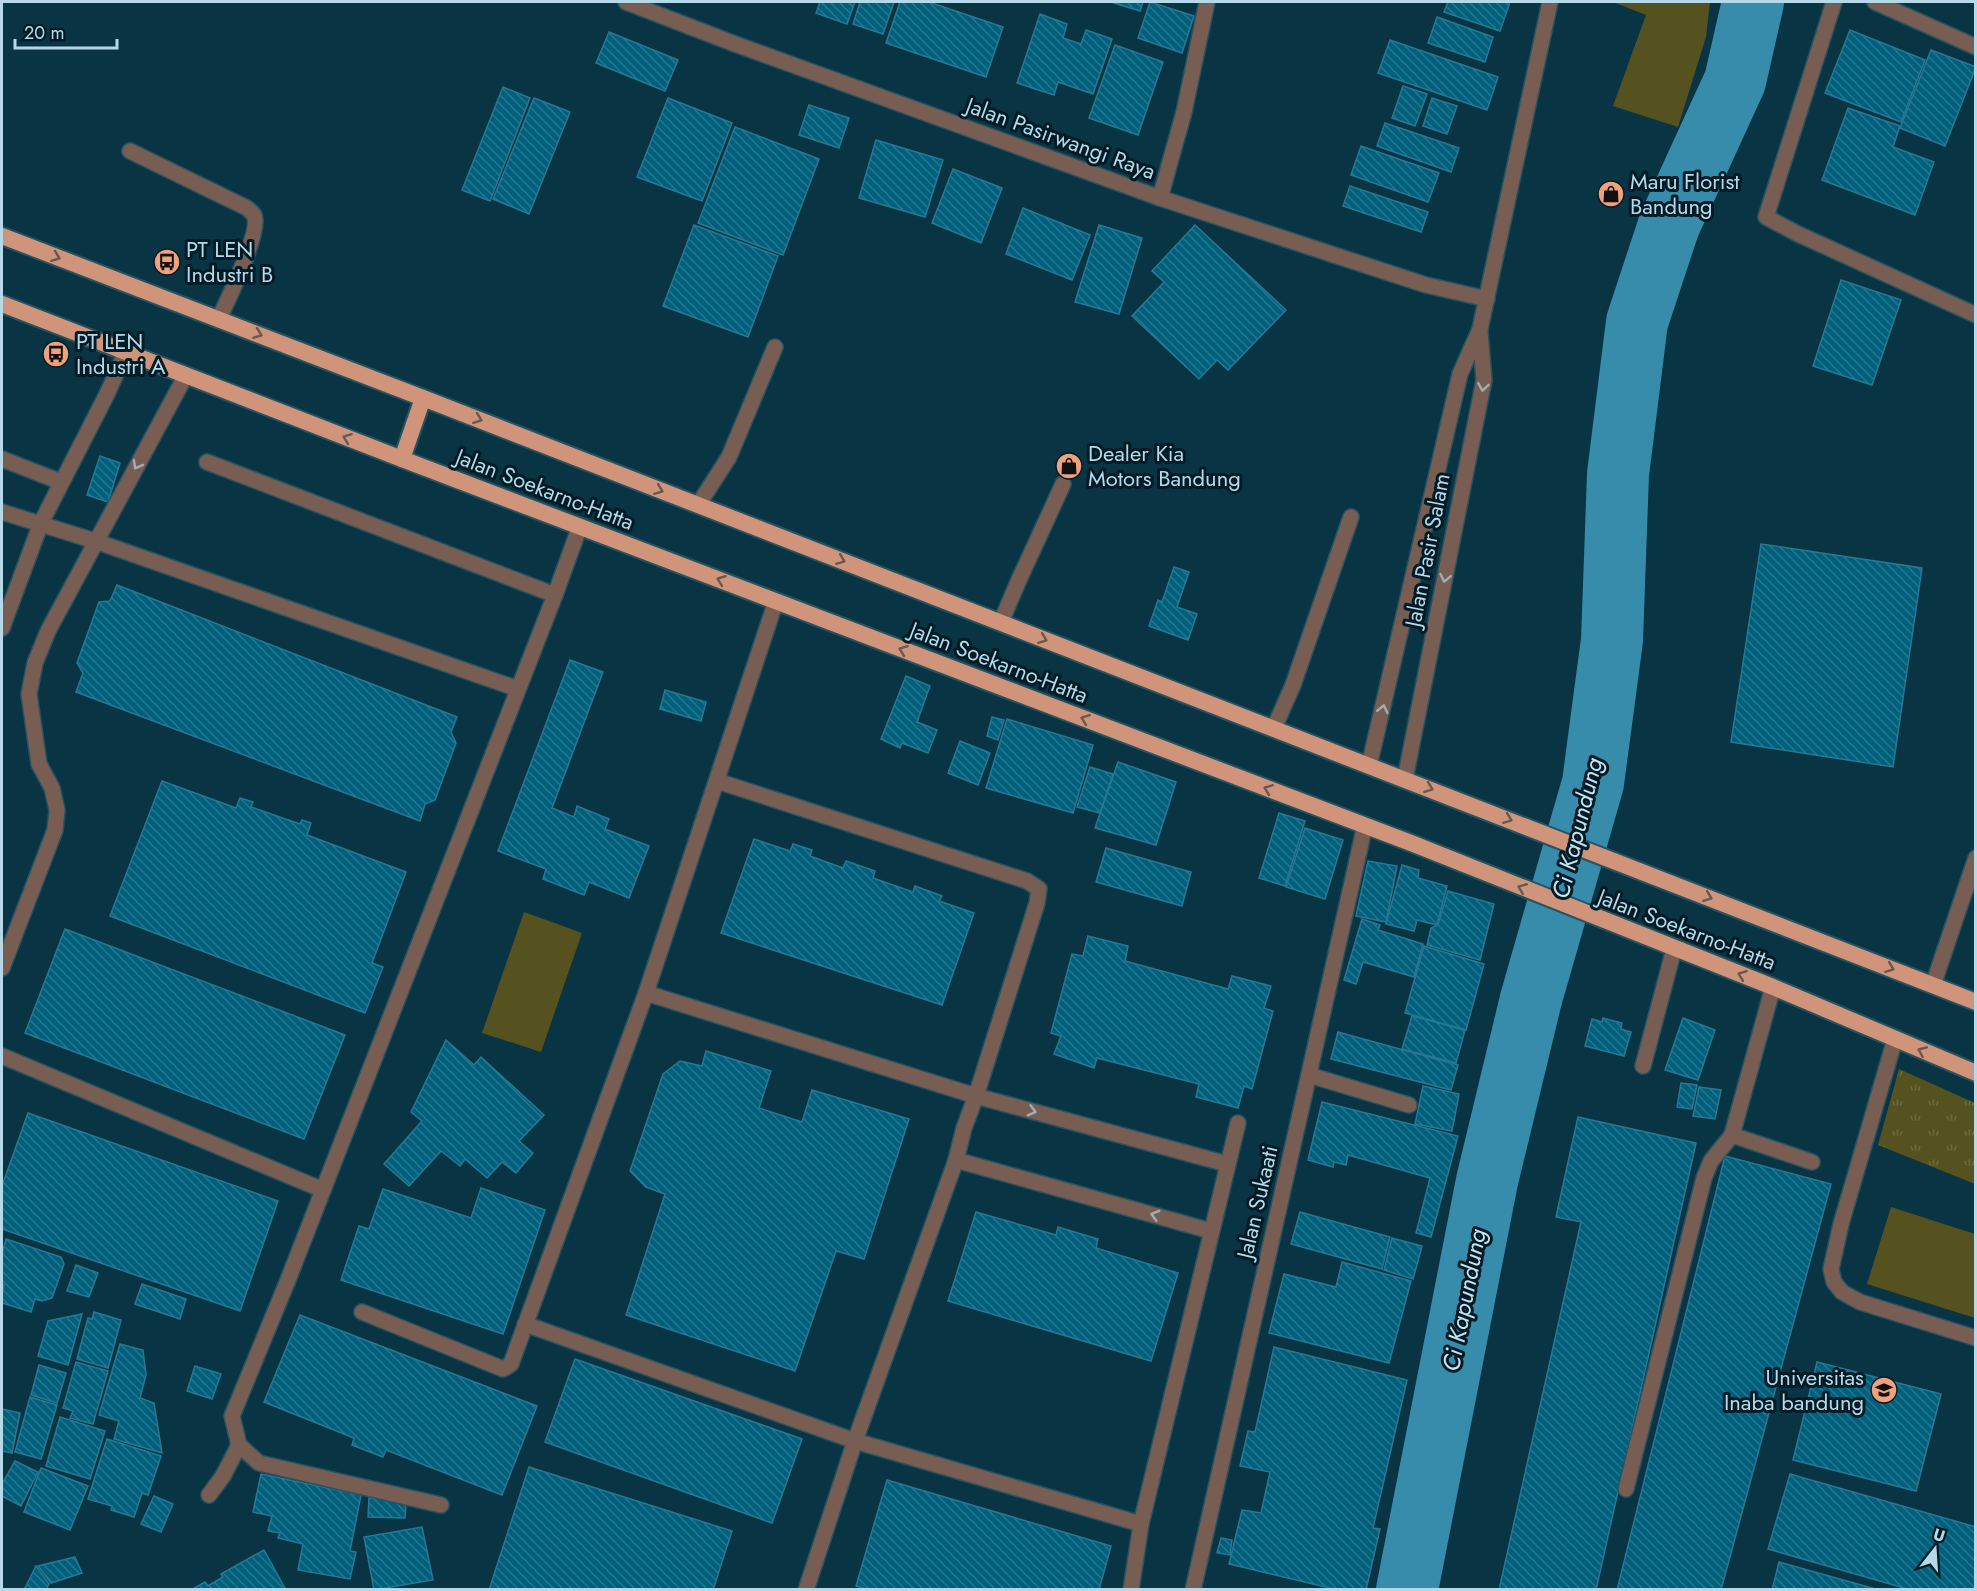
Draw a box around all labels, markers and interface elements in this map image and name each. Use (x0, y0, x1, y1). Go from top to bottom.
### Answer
scale bar (15, 12, 117, 50)
text: 20 m (24, 20, 64, 46)
street label: Jalan Pasirwangi Raya (959, 88, 1160, 187)
place label: Maru Florist Bandung (1630, 165, 1740, 222)
shop icon: Maru Florist Bandung (1596, 179, 1626, 209)
place label: PT LEN Industri B (186, 233, 273, 290)
bus stop icon: PT LEN Industri B (152, 247, 182, 277)
one-way arrow (50, 249, 61, 262)
place label: PT LEN Industri A (76, 325, 166, 382)
one-way arrow (252, 327, 263, 339)
bus stop icon: PT LEN Industri A (41, 339, 71, 369)
one-way arrow (1477, 382, 1489, 392)
one-way arrow (472, 412, 483, 424)
one-way arrow (342, 432, 353, 445)
place label: Dealer Kia Motors Bandung (1088, 437, 1241, 494)
street label: Jalan Soekarno-Hatta (448, 439, 639, 538)
shop icon: Dealer Kia Motors Bandung (1054, 451, 1084, 481)
one-way arrow (133, 459, 144, 469)
street label: Jalan Pasir Salam (1396, 470, 1458, 632)
one-way arrow (653, 483, 664, 495)
one-way arrow (835, 553, 846, 566)
one-way arrow (1439, 573, 1452, 583)
one-way arrow (716, 575, 727, 587)
street label: Jalan Soekarno-Hatta (902, 612, 1093, 711)
one-way arrow (1037, 631, 1047, 644)
one-way arrow (898, 644, 909, 657)
one-way arrow (1375, 704, 1388, 714)
one-way arrow (1081, 714, 1092, 726)
water label: Ci Kapundung (1543, 754, 1611, 902)
one-way arrow (1423, 781, 1434, 794)
one-way arrow (1263, 784, 1274, 796)
one-way arrow (1502, 812, 1513, 824)
street label: Jalan Soekarno-Hatta (1590, 879, 1781, 978)
one-way arrow (1517, 883, 1528, 895)
one-way arrow (1702, 890, 1713, 902)
one-way arrow (1884, 961, 1895, 973)
one-way arrow (1737, 970, 1748, 982)
one-way arrow (1917, 1046, 1928, 1058)
one-way arrow (1027, 1104, 1037, 1117)
street label: Jalan Sukaati (1228, 1142, 1286, 1265)
one-way arrow (1150, 1210, 1161, 1222)
water label: Ci Kapundung (1433, 1226, 1495, 1374)
place label: Universitas Inaba bandung (1724, 1361, 1864, 1418)
school or university icon: Universitas Inaba bandung (1869, 1375, 1899, 1405)
north arrow (1905, 1519, 1965, 1579)
text: U (1931, 1522, 1948, 1548)

